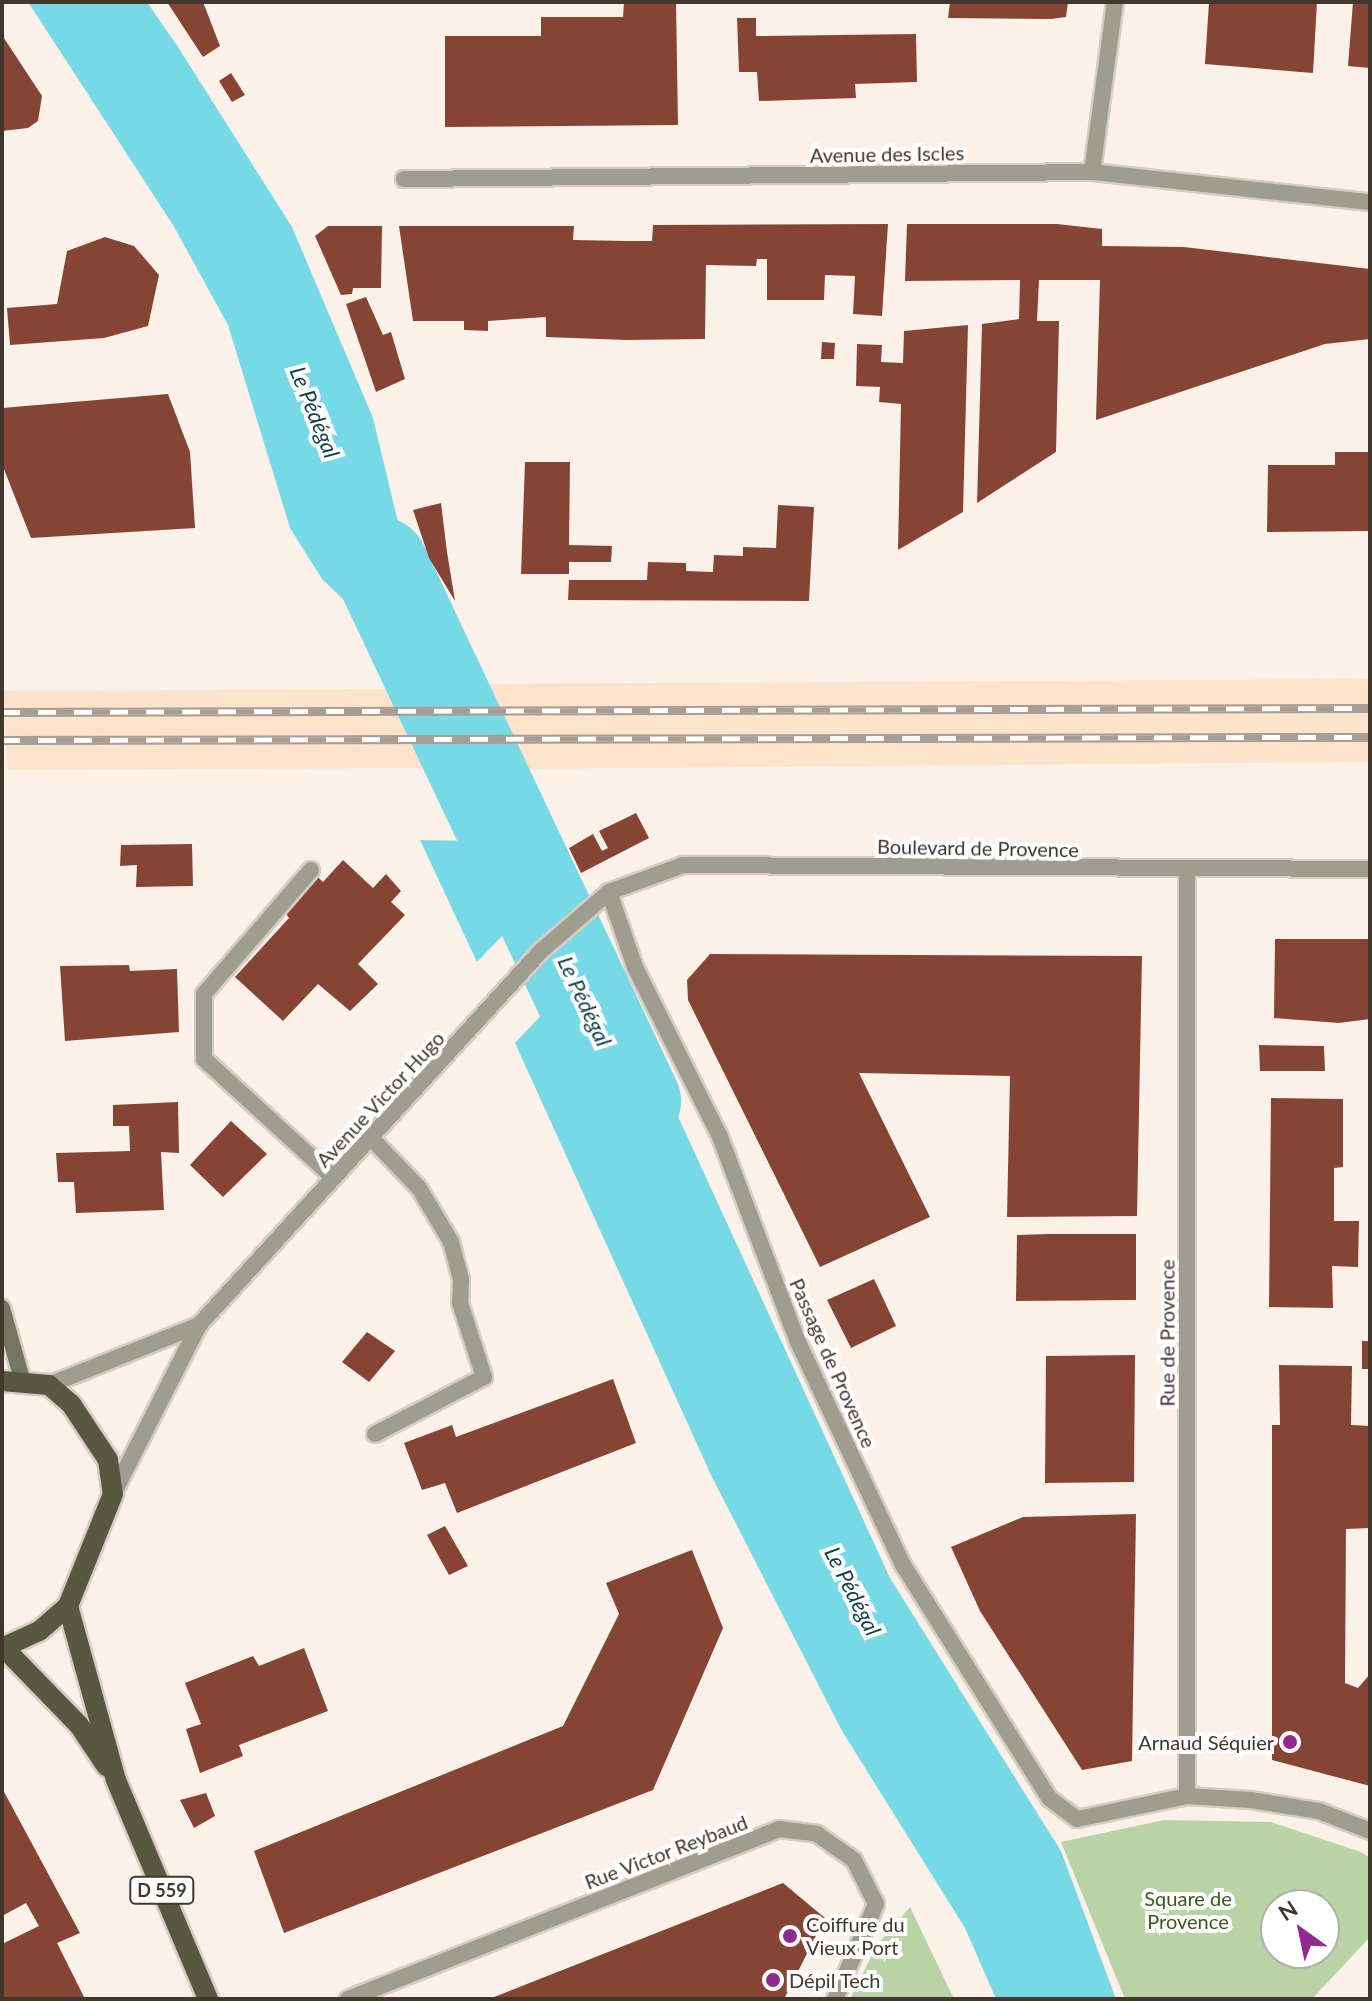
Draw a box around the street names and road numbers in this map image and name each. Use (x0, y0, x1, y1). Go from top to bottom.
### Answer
street label: Avenue des Iscles (810, 141, 964, 167)
street label: Boulevard de Provence (877, 834, 1079, 862)
street label: Avenue Victor Hugo (311, 1026, 449, 1172)
street label: Rue de Provence (1155, 1259, 1179, 1407)
street label: Passage de Provence (785, 1274, 881, 1452)
street label: Rue Victor Reybaud (581, 1810, 751, 1894)
road number: D 559 (128, 1876, 196, 1904)

